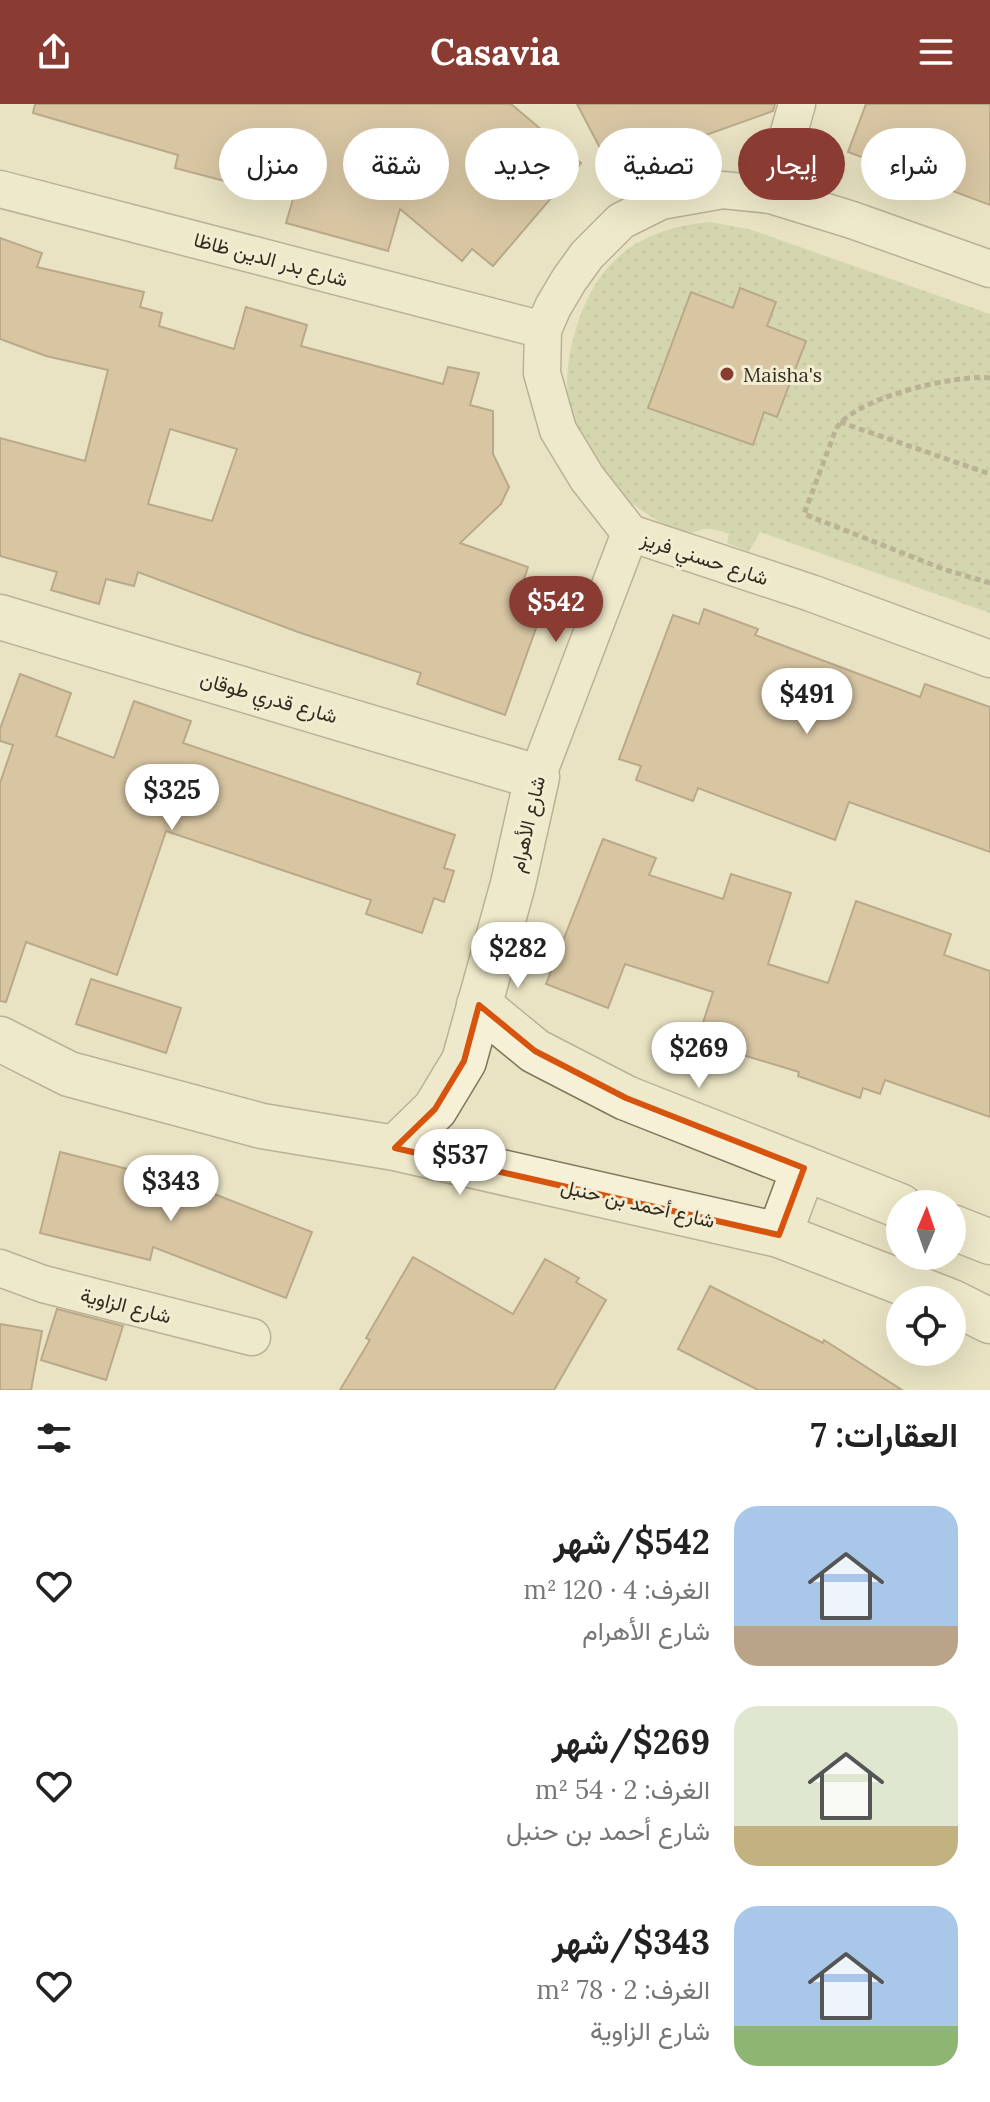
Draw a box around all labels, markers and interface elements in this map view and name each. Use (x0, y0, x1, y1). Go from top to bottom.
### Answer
text: Casavia (430, 29, 560, 75)
icon: share (32, 30, 76, 74)
icon: menu (914, 30, 958, 74)
chip: منزل (219, 128, 327, 200)
chip: شقة (343, 128, 449, 200)
chip: جديد (465, 128, 579, 200)
chip: تصفية (595, 128, 722, 200)
chip: إيجار (738, 128, 845, 200)
chip: شراء (861, 128, 966, 200)
street label: شارع بدر الدين ظاظا (191, 226, 351, 293)
place label: Maisha's (743, 362, 822, 387)
marker: Maisha's (718, 365, 736, 383)
street label: شارع حسني فريز (636, 525, 772, 595)
pin: $542 (509, 576, 603, 644)
text: $542 (527, 585, 585, 618)
street label: شارع قدري طوقان (196, 666, 340, 733)
pin: $491 (760, 668, 854, 736)
text: $491 (779, 677, 835, 710)
pin: $325 (125, 764, 219, 832)
text: $325 (143, 773, 201, 806)
street label: شارع الأهرام (504, 773, 552, 875)
pin: $282 (471, 922, 565, 990)
text: $282 (489, 931, 547, 964)
pin: $269 (652, 1022, 746, 1090)
text: $269 (669, 1031, 729, 1064)
pin: $537 (413, 1129, 507, 1197)
text: $537 (432, 1138, 488, 1171)
pin: $343 (124, 1155, 218, 1223)
text: $343 (142, 1164, 200, 1197)
street label: شارع أحمد بن حنبل (558, 1173, 717, 1235)
north arrow (886, 1190, 966, 1270)
map controls (886, 1190, 966, 1366)
street label: شارع الزاوية (78, 1282, 174, 1330)
button: locate (886, 1286, 966, 1366)
text: العقارات: 7 (811, 1413, 958, 1456)
icon: filters (32, 1416, 76, 1460)
text: $542/شهر (553, 1520, 710, 1563)
icon: home (798, 1538, 894, 1634)
icon: heart (32, 1564, 76, 1608)
text: الغرف: 4 · 120 m² (523, 1573, 710, 1606)
text: شارع الأهرام (582, 1614, 710, 1647)
text: $269/شهر (551, 1720, 710, 1763)
icon: home (798, 1738, 894, 1834)
icon: heart (32, 1764, 76, 1808)
text: الغرف: 2 · 54 m² (535, 1773, 710, 1806)
text: شارع أحمد بن حنبل (506, 1814, 710, 1847)
text: $343/شهر (552, 1920, 710, 1963)
icon: home (798, 1938, 894, 2034)
icon: heart (32, 1964, 76, 2008)
text: الغرف: 2 · 78 m² (537, 1973, 710, 2006)
text: شارع الزاوية (590, 2014, 710, 2047)

